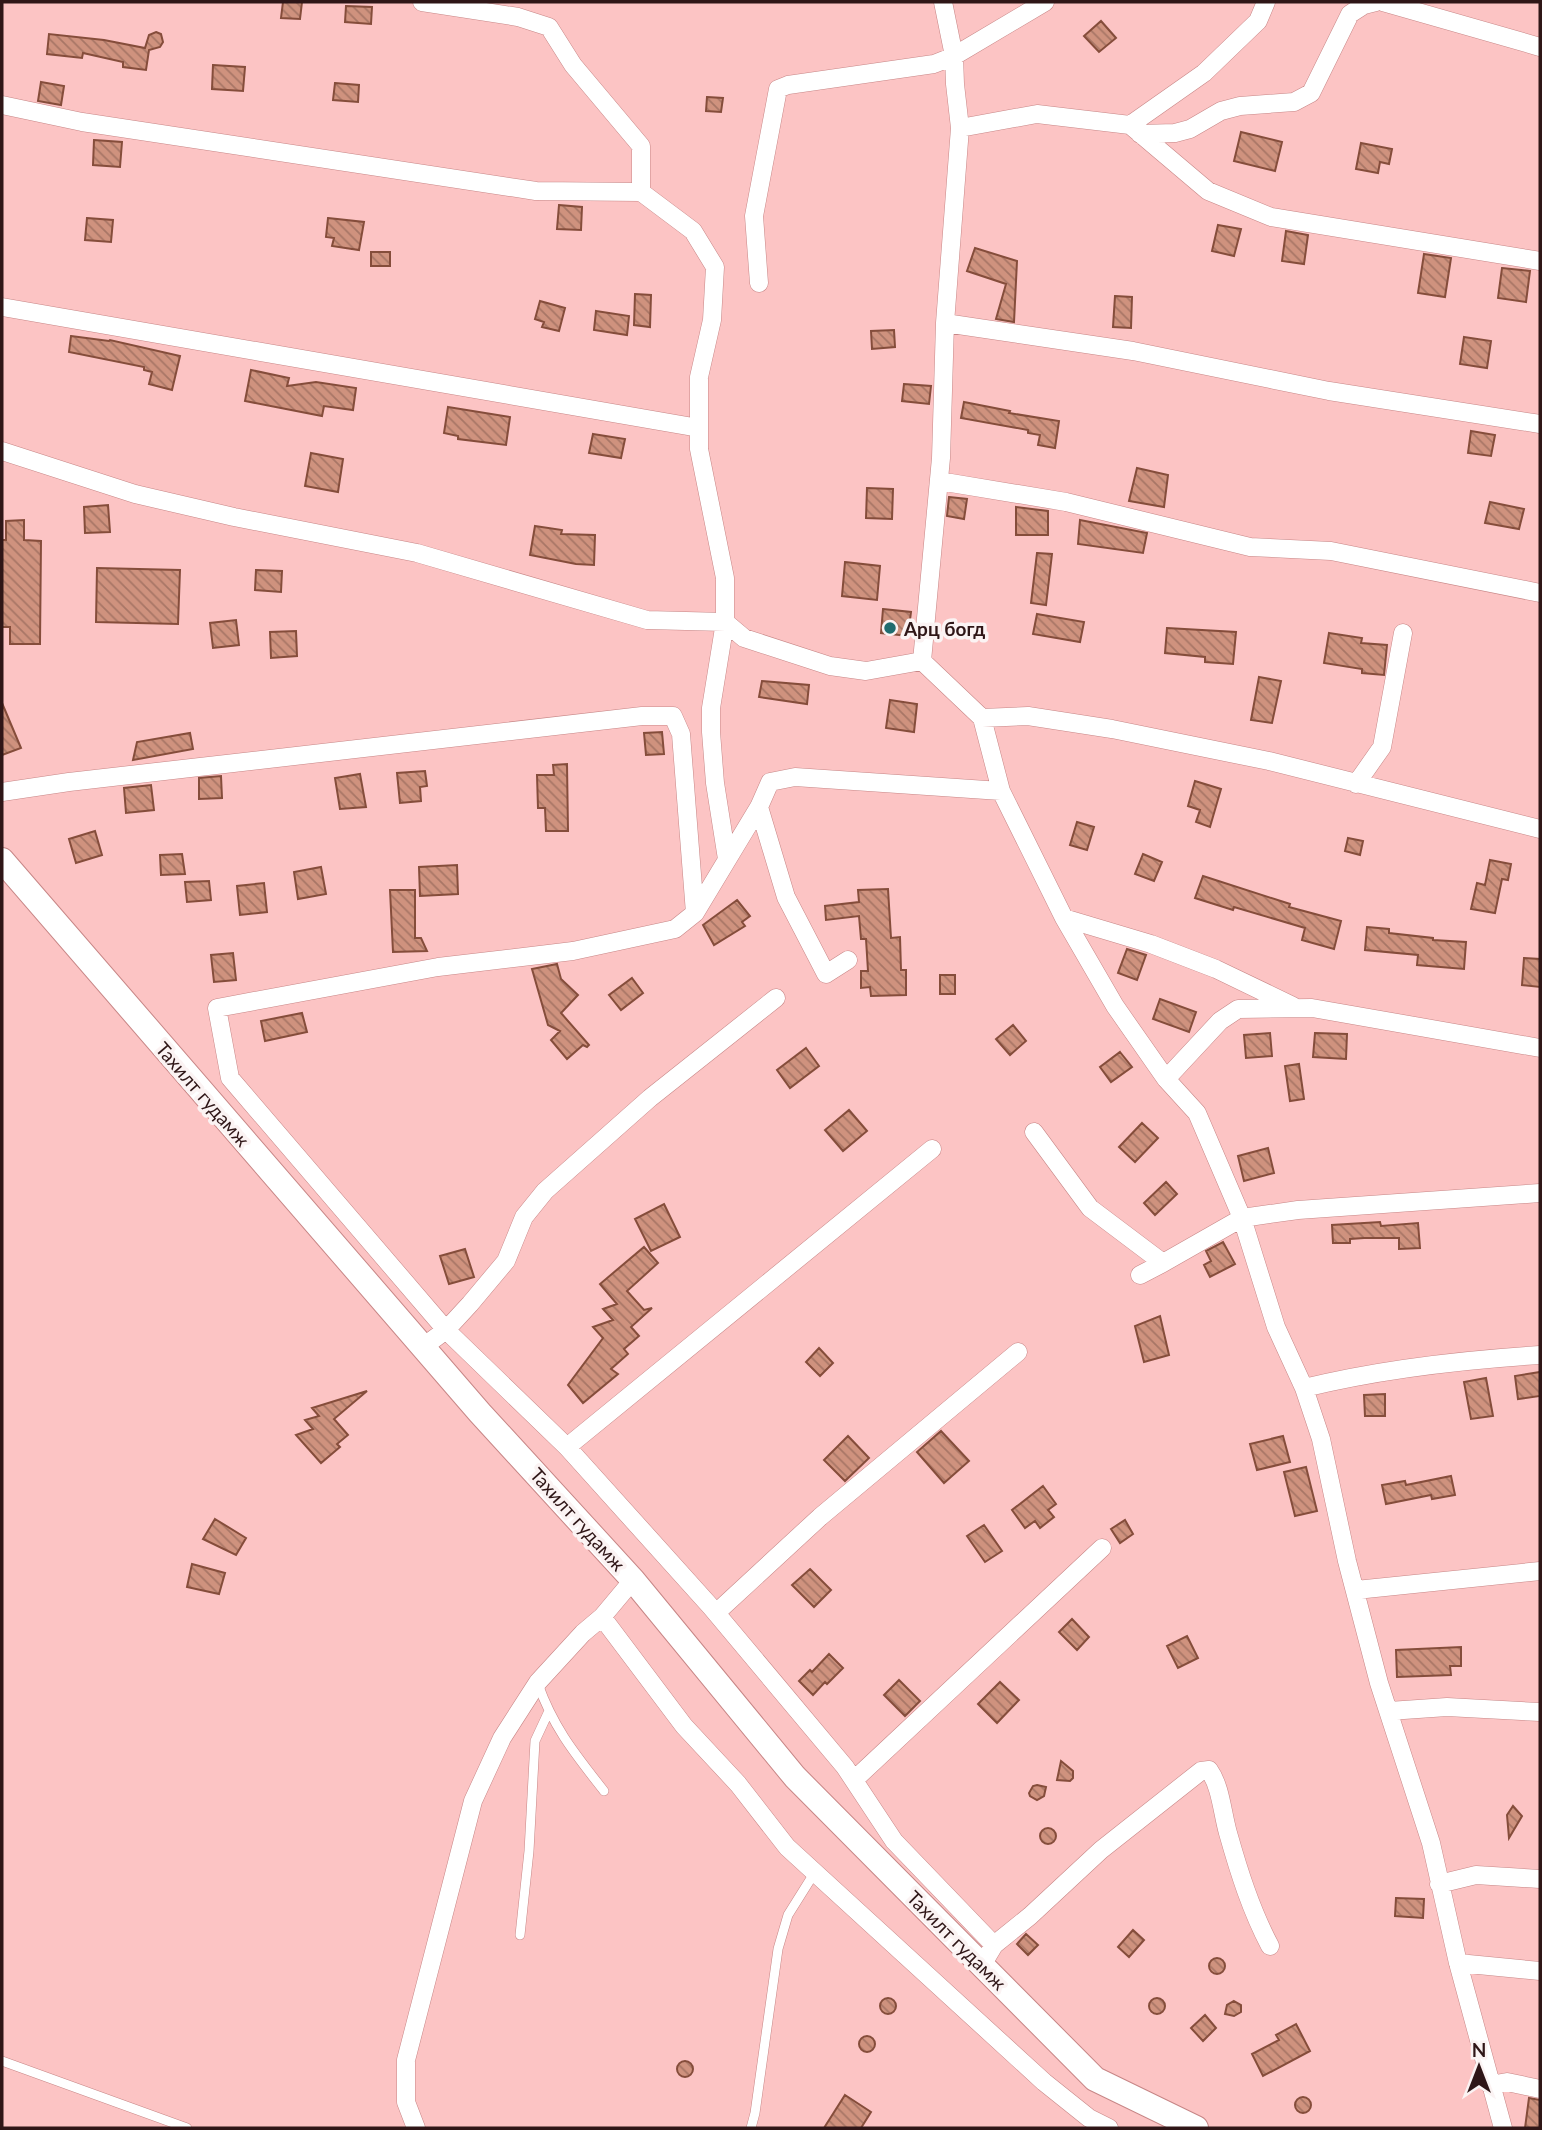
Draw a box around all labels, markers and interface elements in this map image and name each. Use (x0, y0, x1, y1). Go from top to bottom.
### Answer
place label: Арц богд (903, 617, 985, 640)
marker: Арц богд (882, 620, 898, 636)
street label: Тахилт гудамж (151, 1037, 255, 1151)
street label: Тахилт гудамж (526, 1463, 630, 1575)
street label: Тахилт гудамж (903, 1886, 1011, 1994)
north arrow (1444, 2032, 1514, 2102)
text: N (1472, 2038, 1486, 2061)

